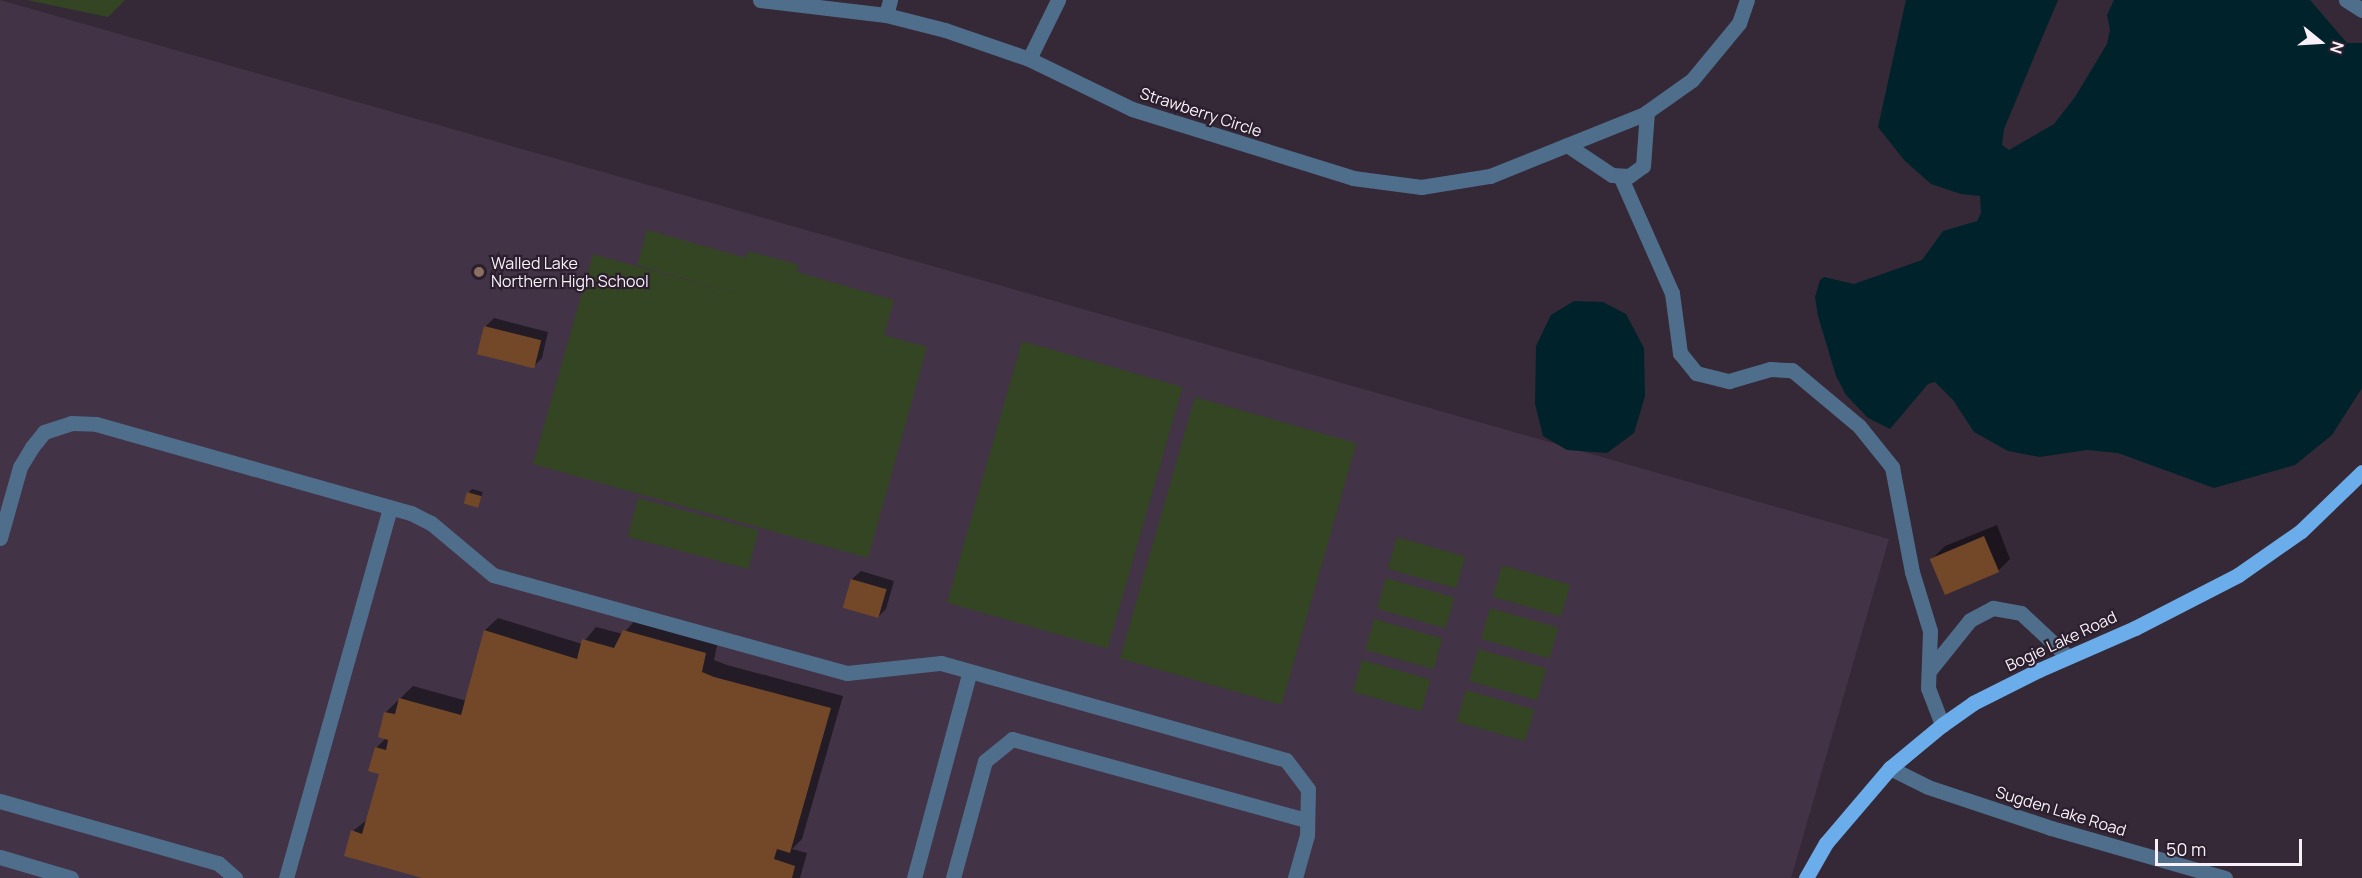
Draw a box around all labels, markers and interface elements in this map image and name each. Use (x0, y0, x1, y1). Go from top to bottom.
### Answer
north arrow (2290, 12, 2350, 72)
text: N (2325, 39, 2349, 56)
street label: Strawberry Circle (1138, 83, 1264, 141)
place label: Walled Lake Northern High School (491, 253, 649, 291)
marker: Walled Lake Northern High School (472, 265, 486, 279)
street label: Bogie Lake Road (2002, 607, 2120, 675)
street label: Sugden Lake Road (1993, 782, 2129, 840)
scale bar (2158, 827, 2305, 865)
text: 50 m (2166, 837, 2206, 861)

